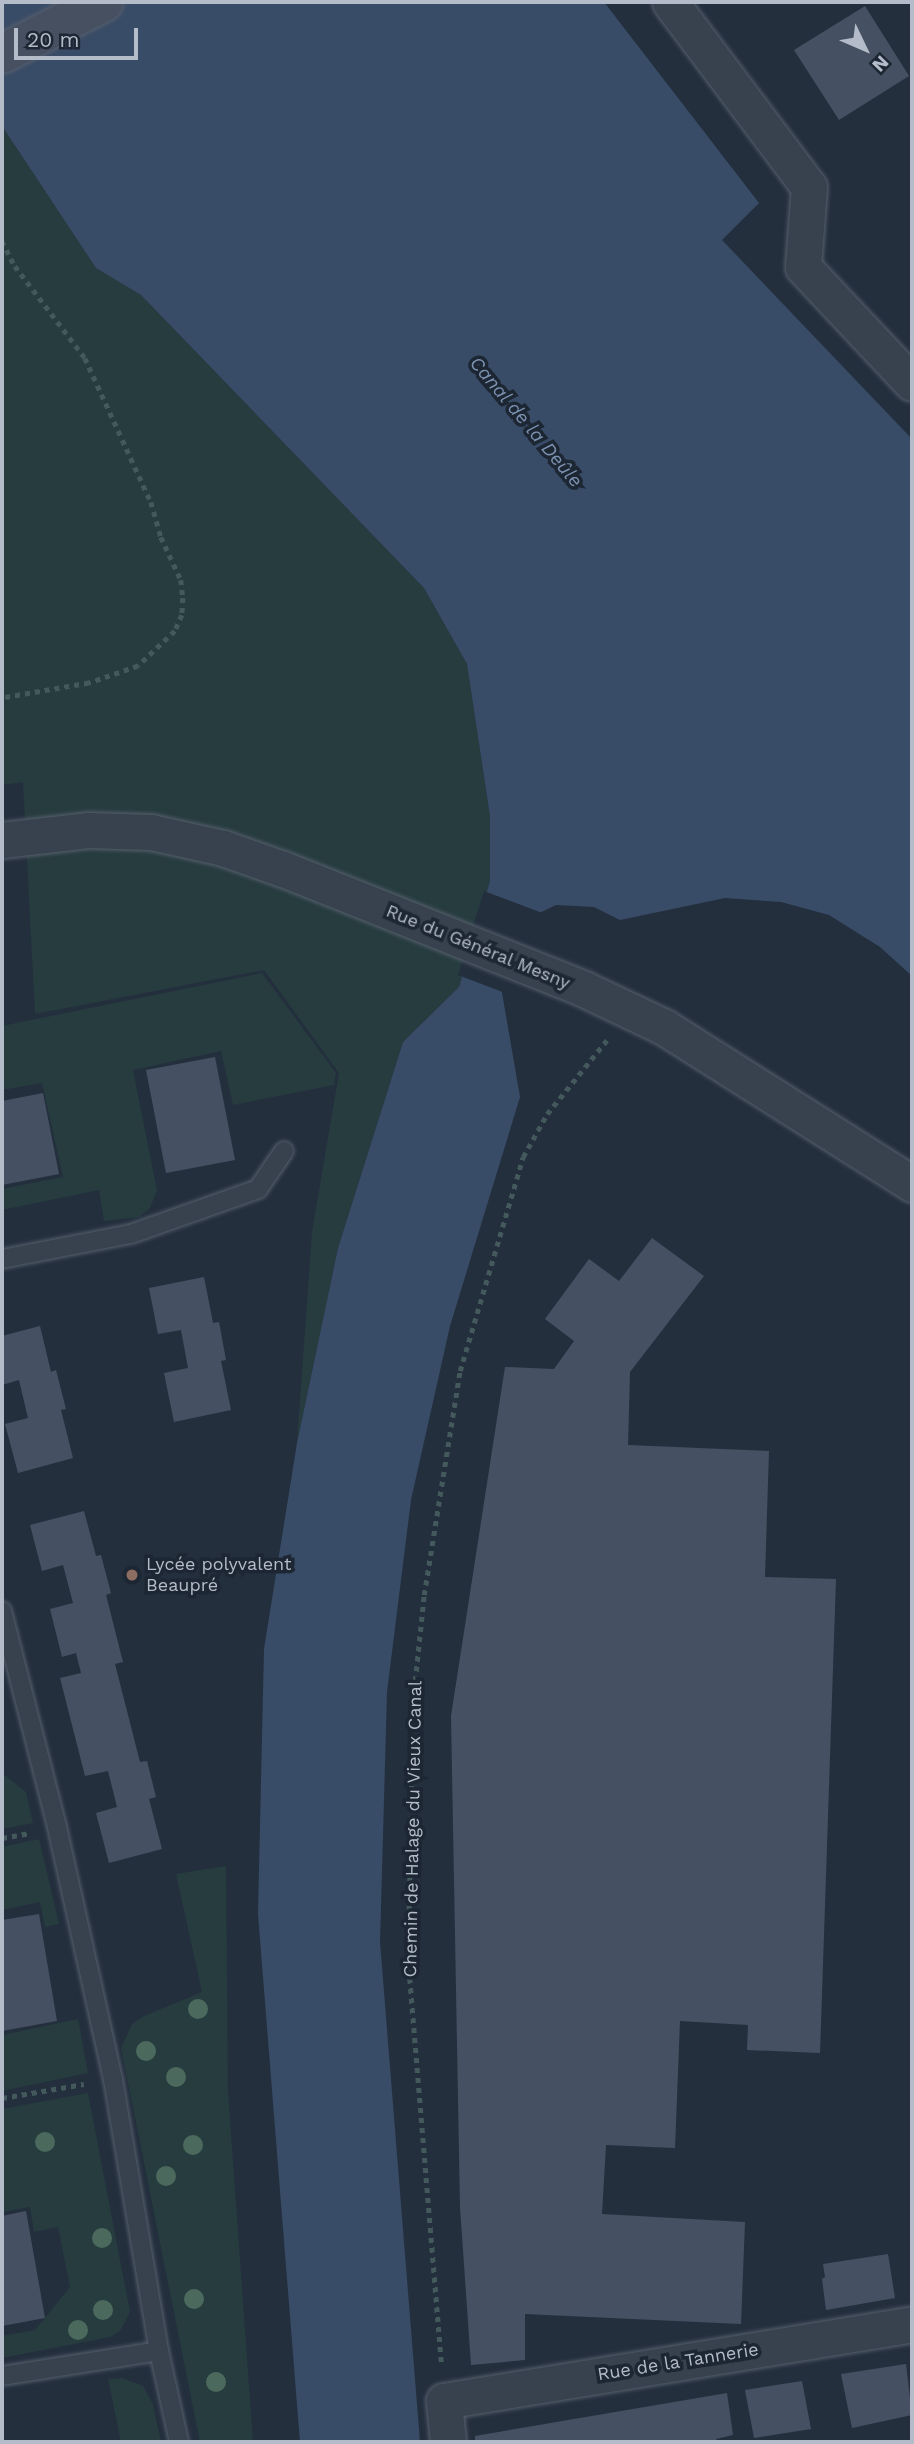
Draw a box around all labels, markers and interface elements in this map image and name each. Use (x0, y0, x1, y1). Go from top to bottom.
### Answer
scale bar (18, 14, 142, 58)
north arrow (830, 14, 900, 84)
text: 20 m (27, 27, 79, 52)
text: N (867, 51, 894, 77)
water label: Canal de la Deûle (464, 352, 588, 492)
street label: Rue du Général Mesny (383, 900, 573, 994)
place label: Lycée polyvalent Beaupré (146, 1554, 292, 1596)
marker: Lycée polyvalent Beaupré (124, 1567, 140, 1583)
street label: Chemin de Halage du Vieux Canal (400, 1680, 426, 1978)
street label: Rue de la Tannerie (596, 2339, 760, 2385)

